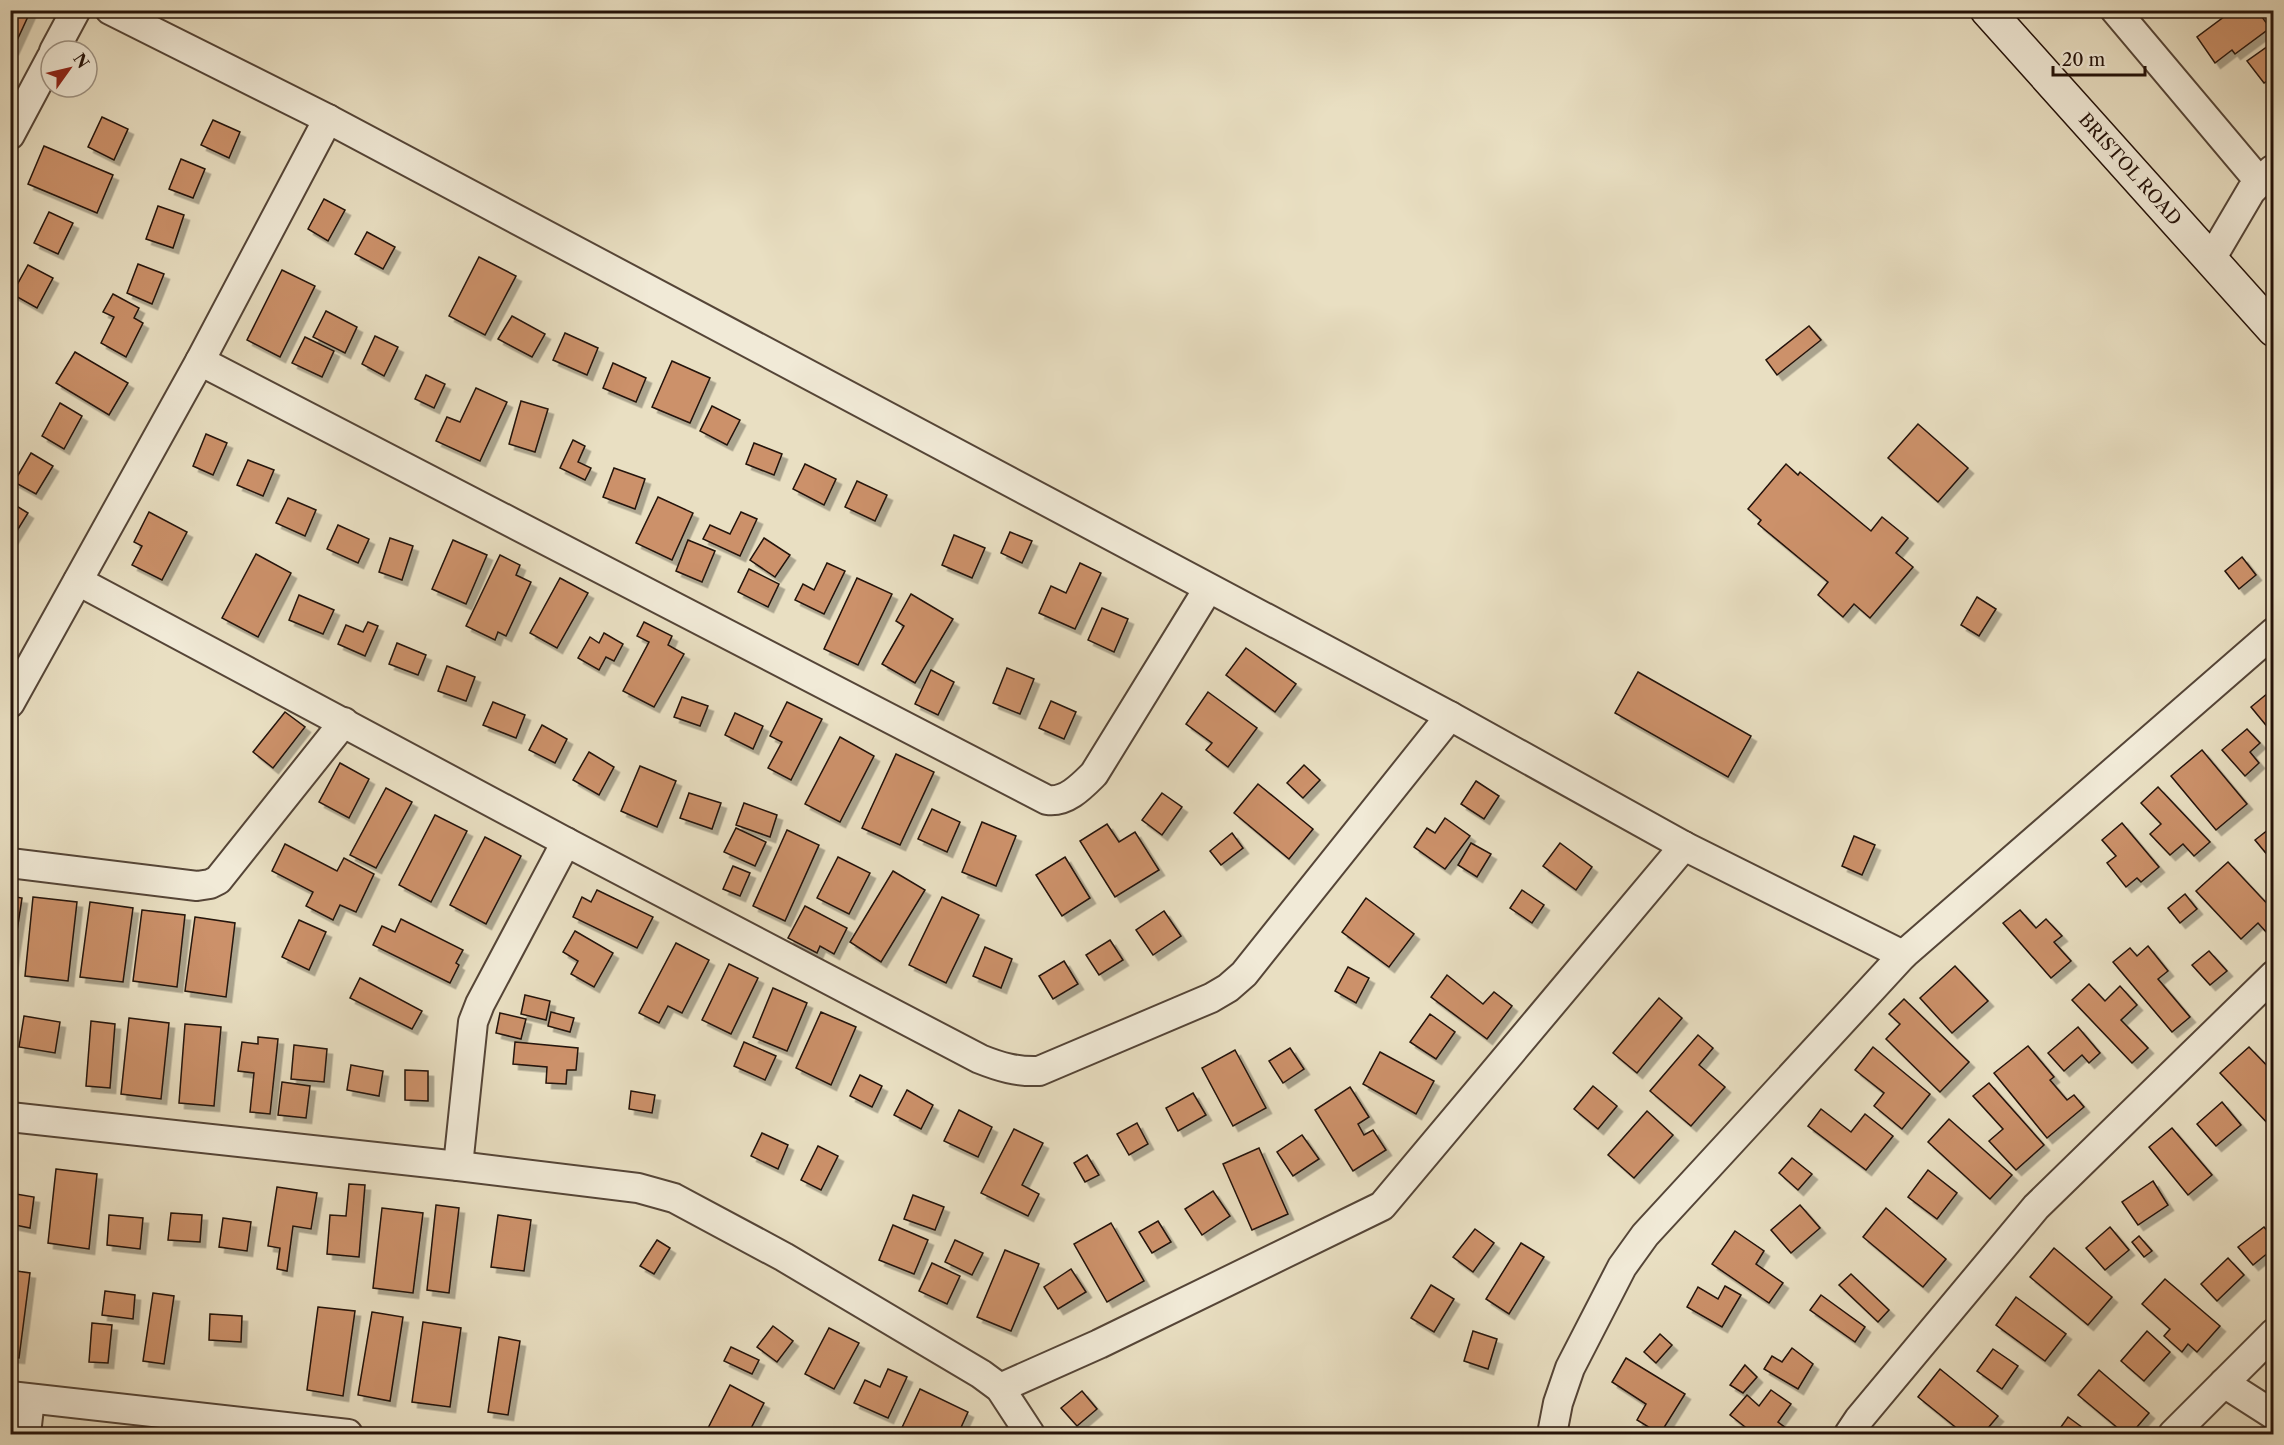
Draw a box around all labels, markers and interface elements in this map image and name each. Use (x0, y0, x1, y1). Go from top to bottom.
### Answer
north arrow (39, 39, 99, 99)
scale bar (2053, 39, 2144, 77)
text: N (69, 49, 94, 72)
text: 20 m (2062, 49, 2106, 71)
street label: BRISTOL ROAD (2074, 109, 2186, 230)

